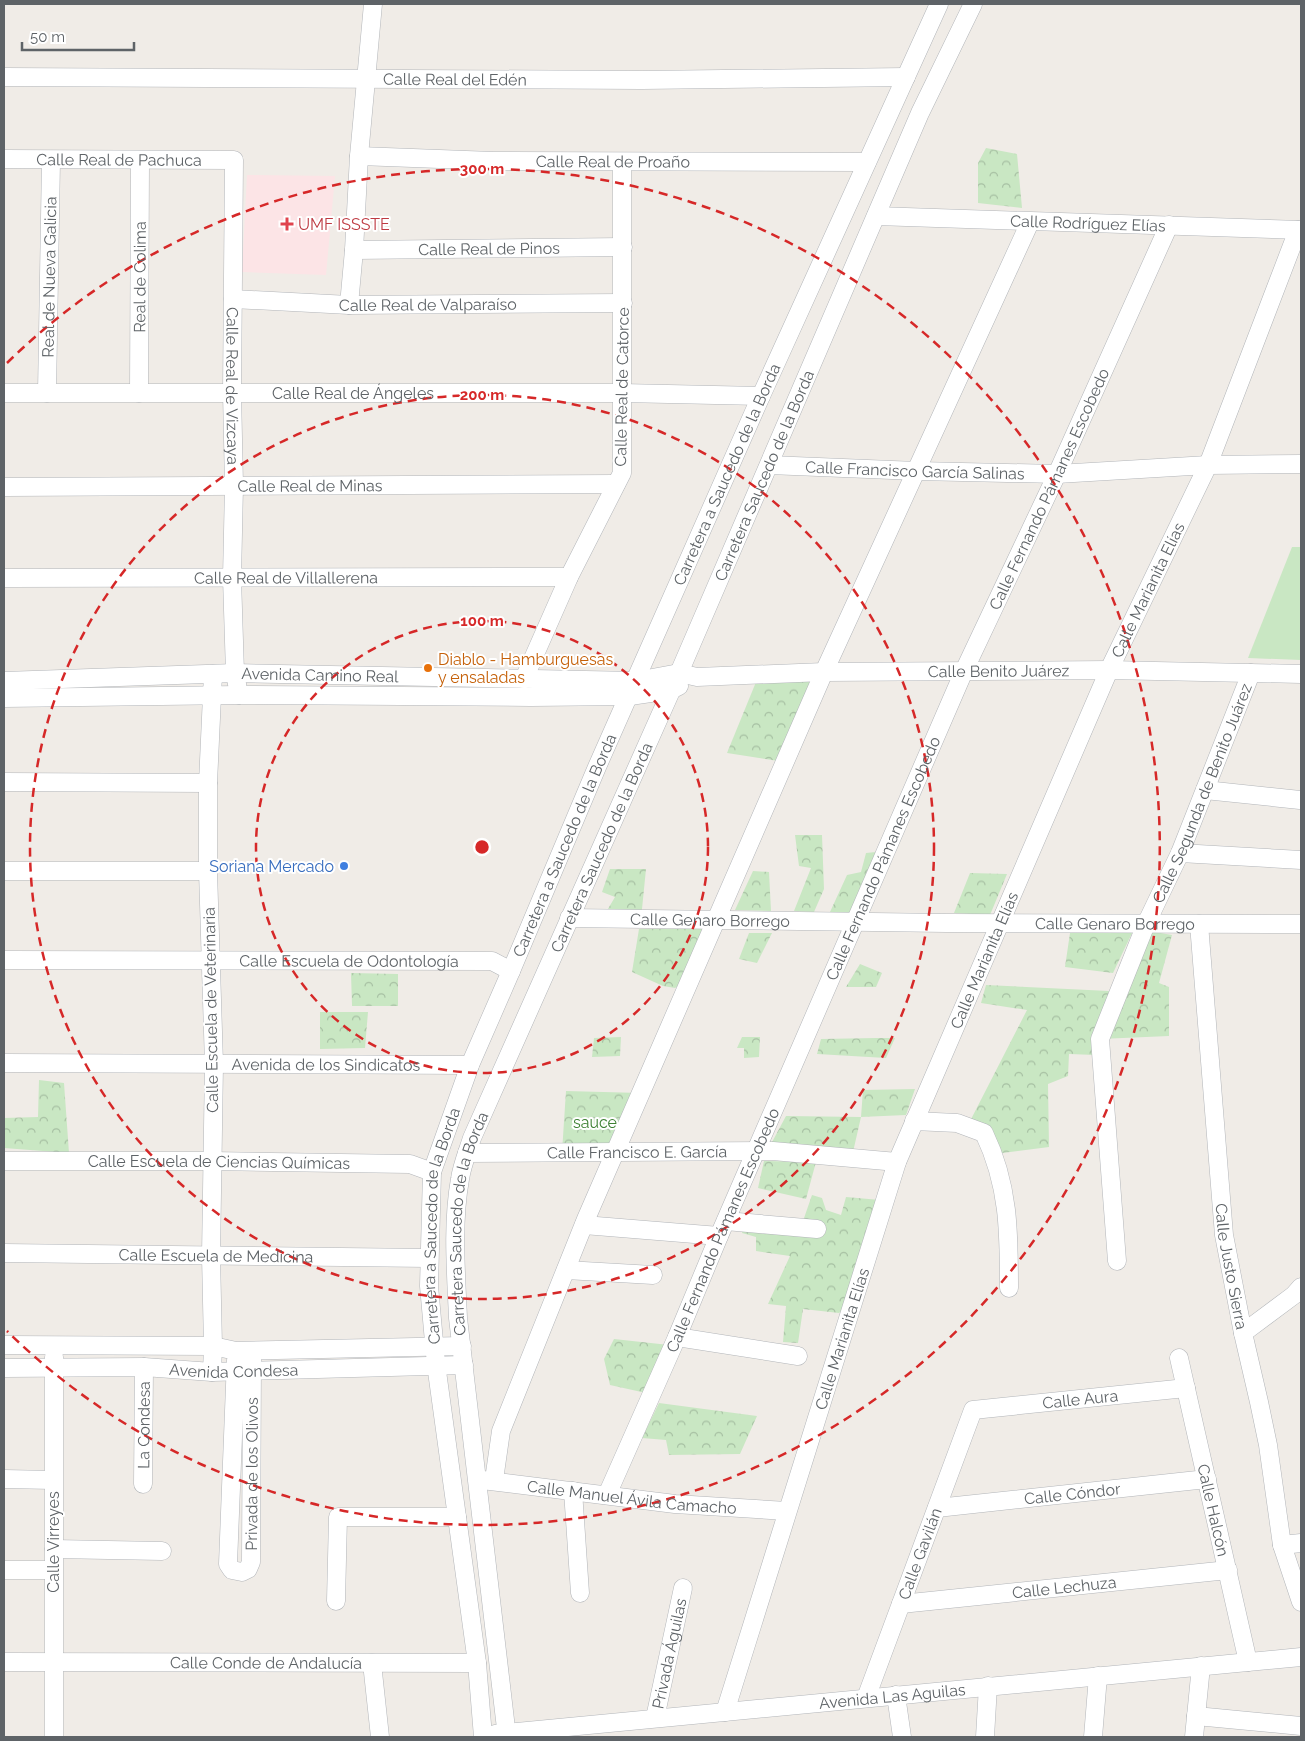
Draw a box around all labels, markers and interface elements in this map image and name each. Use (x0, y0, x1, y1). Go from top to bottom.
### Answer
scale bar (22, 20, 135, 52)
text: 50 m (30, 28, 65, 46)
street label: Calle Real del Edén (383, 69, 527, 89)
street label: Calle Real de Pachuca (36, 150, 202, 169)
street label: Calle Real de Proaño (536, 152, 690, 171)
text: 300 m (460, 160, 504, 178)
street label: Real de Nueva Galicia (38, 196, 60, 358)
street label: Calle Rodríguez Elías (1010, 211, 1166, 235)
place label: UMF ISSSTE (298, 215, 390, 234)
marker: UMF ISSSTE (280, 217, 294, 231)
street label: Real de Colima (130, 221, 149, 333)
street label: Calle Real de Pinos (418, 238, 560, 259)
street label: Calle Real de Valparaíso (338, 294, 517, 315)
street label: Calle Real de Vizcaya (222, 307, 243, 465)
street label: Calle Real de Catorce (611, 307, 633, 467)
street label: Carretera a Saucedo de la Borda (669, 360, 784, 588)
street label: Calle Fernando Pámanes Escobedo (985, 365, 1113, 613)
street label: Carretera Saucedo de la Borda (710, 367, 818, 584)
street label: Calle Real de Ángeles (272, 383, 434, 403)
text: 200 m (460, 386, 504, 404)
street label: Calle Francisco García Salinas (805, 457, 1025, 483)
street label: Calle Real de Minas (237, 476, 383, 495)
street label: Calle Marianita Elías (1107, 519, 1188, 660)
street label: Calle Real de Villallerena (194, 568, 378, 587)
text: 100 m (460, 612, 504, 630)
place label: Diablo - Hamburguesas y ensaladas (438, 650, 613, 687)
street label: Calle Benito Juárez (928, 661, 1070, 681)
marker: Diablo - Hamburguesas y ensaladas (422, 662, 434, 674)
street label: Avenida Camino Real (241, 664, 399, 686)
street label: Calle Segunda de Benito Juárez (1148, 680, 1256, 906)
street label: Carretera a Saucedo de la Borda (509, 731, 620, 960)
street label: Calle Fernando Pámanes Escobedo (822, 733, 944, 983)
street label: Carretera Saucedo de la Borda (546, 740, 656, 955)
centre of rings (473, 838, 491, 856)
place label: Soriana Mercado (209, 857, 334, 876)
marker: Soriana Mercado (338, 860, 350, 872)
street label: Calle Marianita Elías (946, 888, 1022, 1032)
street label: Calle Escuela de Veterinaria (200, 907, 222, 1113)
street label: Calle Genaro Borrego (630, 909, 790, 930)
street label: Calle Genaro Borrego (1035, 914, 1195, 933)
street label: Calle Escuela de Odontología (239, 951, 459, 970)
street label: Avenida de los Sindicatos (232, 1054, 421, 1074)
street label: Carretera a Saucedo de la Borda (419, 1105, 464, 1345)
street label: Calle Fernando Pámanes Escobedo (662, 1105, 783, 1355)
street label: Carretera Saucedo de la Borda (446, 1109, 492, 1337)
park label: sauce (573, 1113, 617, 1132)
street label: Calle Francisco E. García (547, 1142, 727, 1162)
street label: Calle Escuela de Ciencias Químicas (88, 1151, 351, 1173)
street label: Calle Justo Sierra (1212, 1202, 1252, 1331)
street label: Calle Escuela de Medicina (118, 1245, 314, 1266)
street label: Calle Marianita Elías (811, 1265, 873, 1412)
street label: Avenida Condesa (169, 1359, 299, 1382)
street label: La Condesa (134, 1381, 153, 1469)
street label: Calle Aura (1041, 1386, 1119, 1412)
street label: Privada de los Olivos (242, 1397, 261, 1551)
street label: Calle Halcón (1194, 1462, 1233, 1558)
street label: Calle Manuel Ávila Camacho (526, 1476, 737, 1517)
street label: Calle Cóndor (1023, 1479, 1122, 1508)
street label: Calle Virreyes (44, 1491, 63, 1593)
street label: Calle Gavilán (894, 1505, 945, 1602)
street label: Calle Lechuza (1011, 1572, 1117, 1602)
street label: Privada Águilas (648, 1596, 690, 1711)
street label: Calle Conde de Andalucía (170, 1653, 362, 1672)
street label: Avenida Las Aguilas (818, 1680, 967, 1713)

